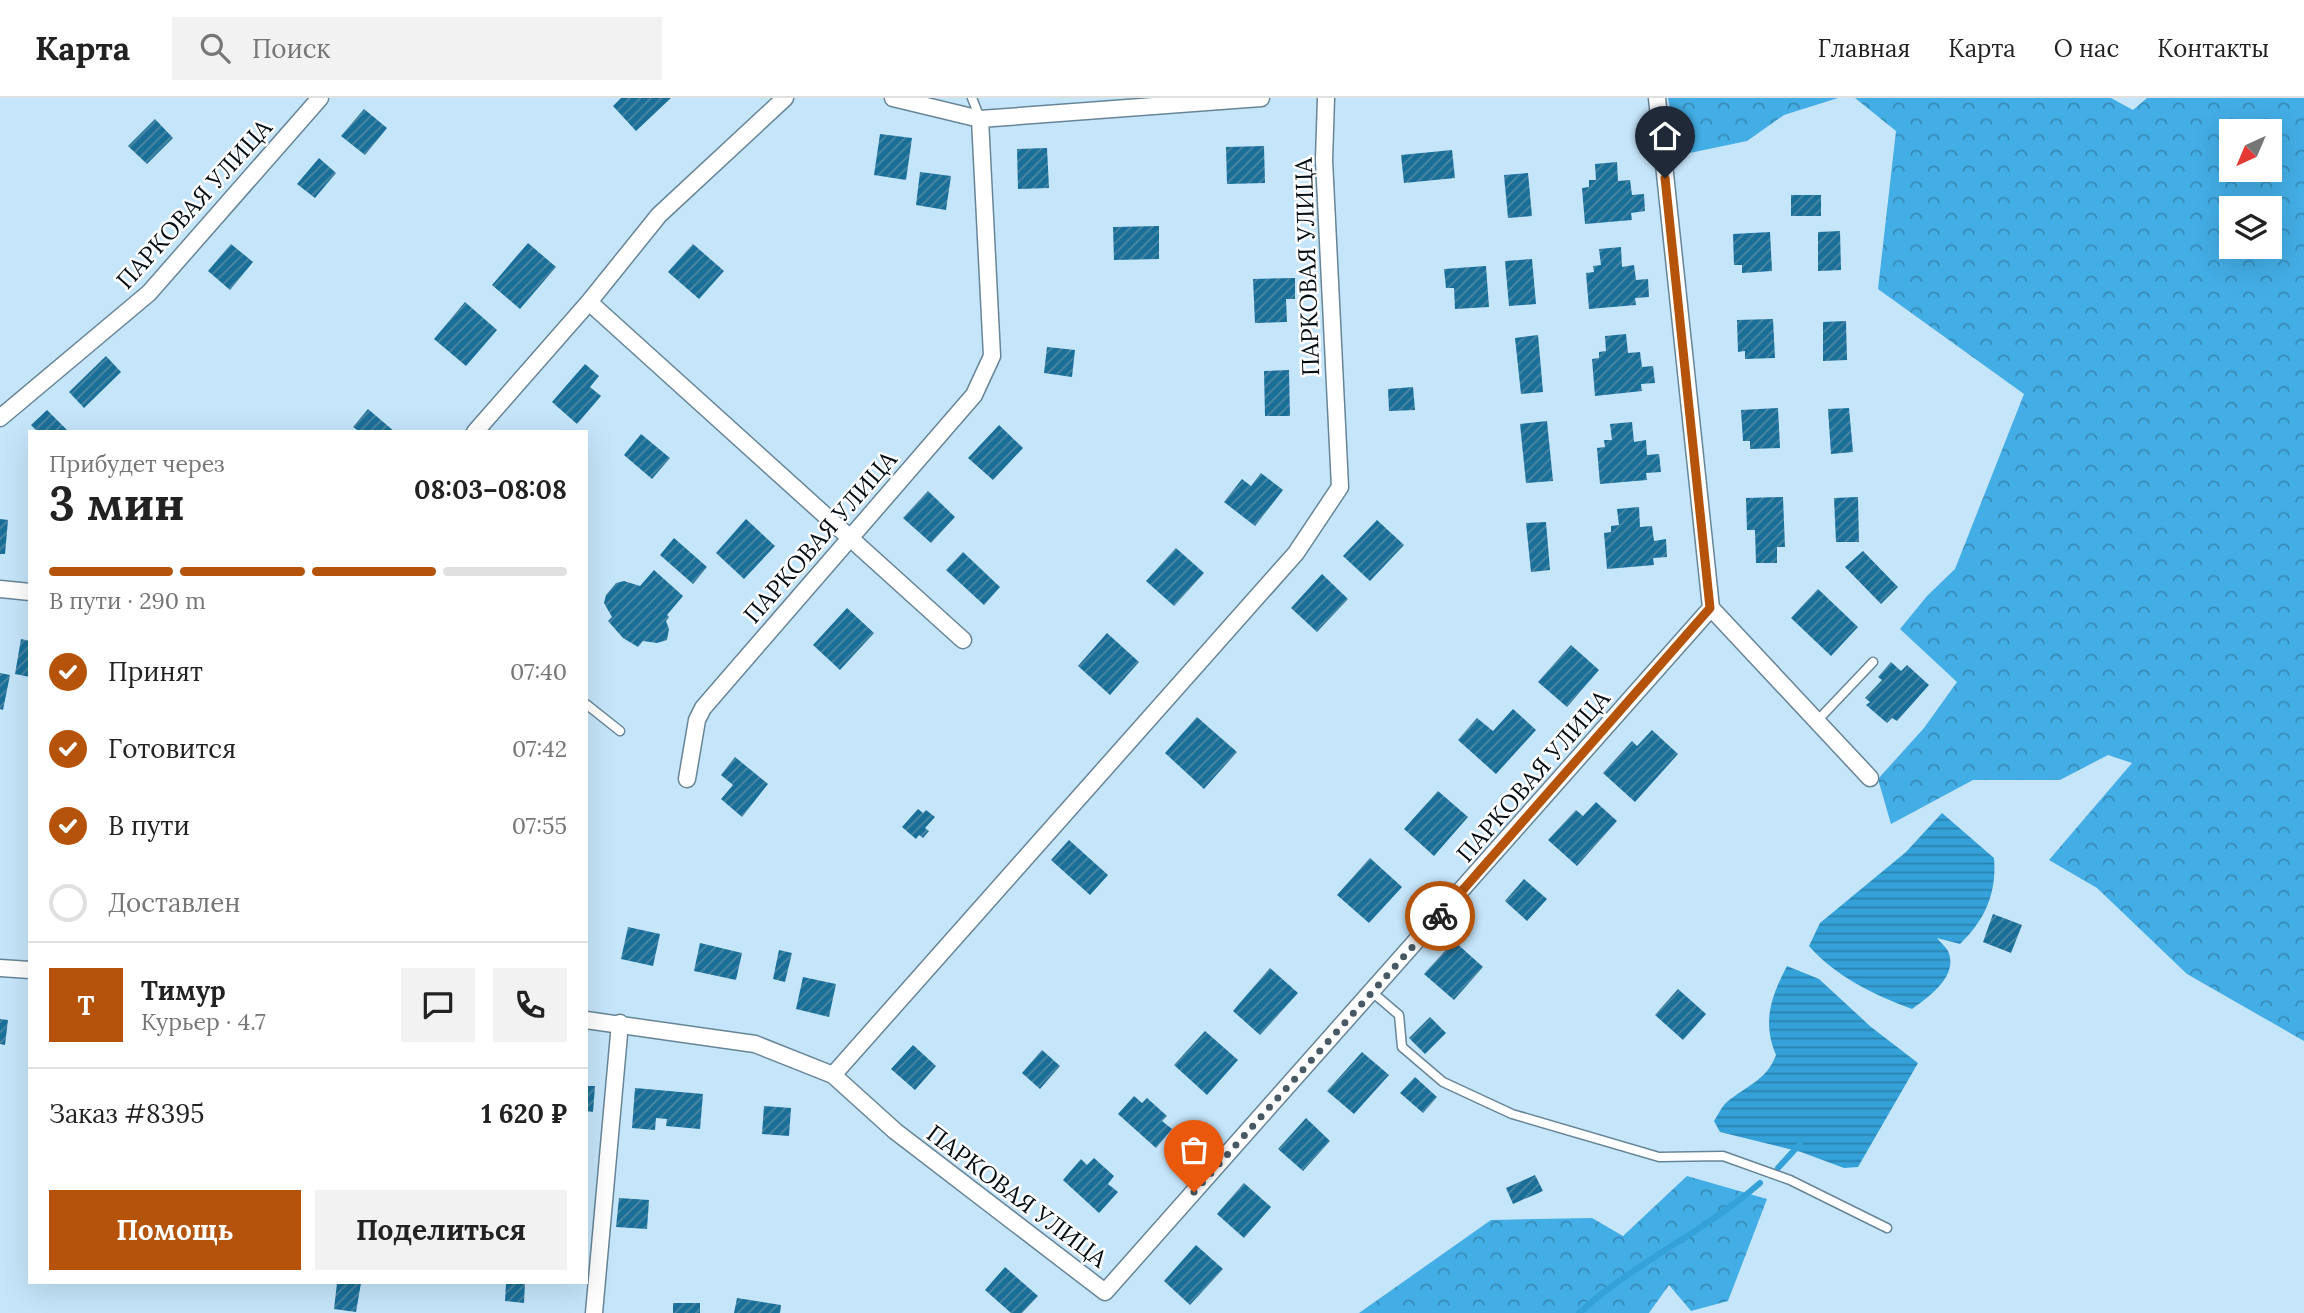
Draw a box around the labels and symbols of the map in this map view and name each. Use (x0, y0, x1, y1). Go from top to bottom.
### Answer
pin (1635, 106, 1695, 178)
street label: ПАРКОВАЯ УЛИЦА (109, 112, 279, 295)
north arrow (2219, 119, 2282, 182)
street label: ПАРКОВАЯ УЛИЦА (1288, 156, 1326, 377)
street label: ПАРКОВАЯ УЛИЦА (737, 444, 904, 630)
street label: ПАРКОВАЯ УЛИЦА (1450, 683, 1617, 869)
courier (1405, 881, 1475, 951)
street label: ПАРКОВАЯ УЛИЦА (920, 1118, 1114, 1275)
pin (1164, 1120, 1224, 1192)

